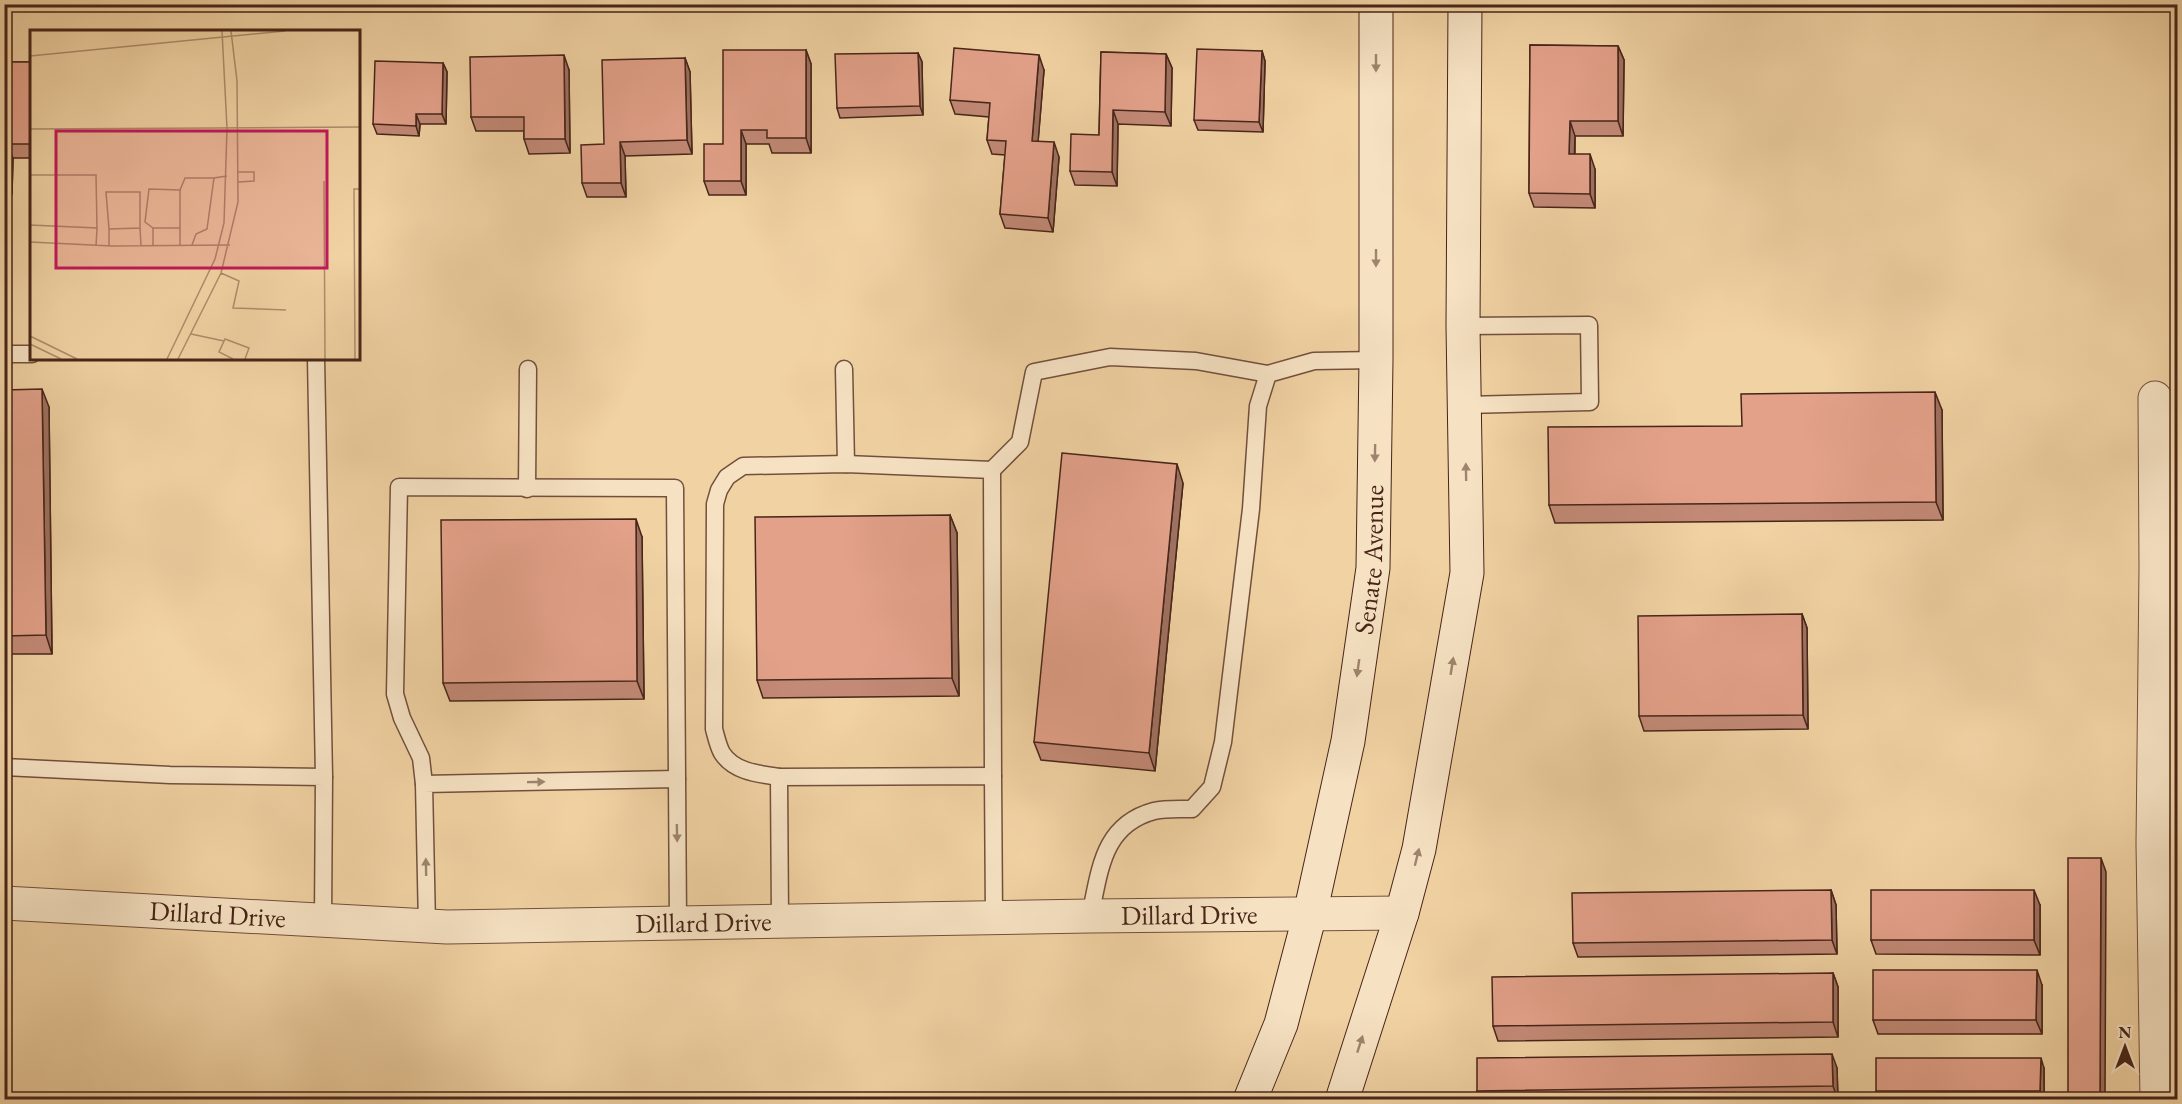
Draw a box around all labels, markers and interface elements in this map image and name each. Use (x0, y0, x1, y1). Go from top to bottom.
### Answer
inset map (30, 30, 360, 360)
one-way arrow (1371, 53, 1381, 72)
one-way arrow (1371, 248, 1381, 267)
one-way arrow (1370, 443, 1380, 462)
one-way arrow (1461, 462, 1471, 481)
street label: Senate Avenue (1346, 484, 1391, 637)
one-way arrow (1447, 656, 1456, 675)
one-way arrow (1354, 659, 1363, 678)
one-way arrow (526, 777, 545, 787)
one-way arrow (672, 824, 682, 843)
one-way arrow (1412, 848, 1422, 867)
one-way arrow (421, 858, 431, 877)
street label: Dillard Drive (149, 893, 287, 935)
street label: Dillard Drive (1121, 896, 1258, 933)
street label: Dillard Drive (635, 903, 772, 941)
north arrow (2095, 1017, 2155, 1077)
text: N (2119, 1022, 2132, 1043)
one-way arrow (1356, 1035, 1365, 1053)

